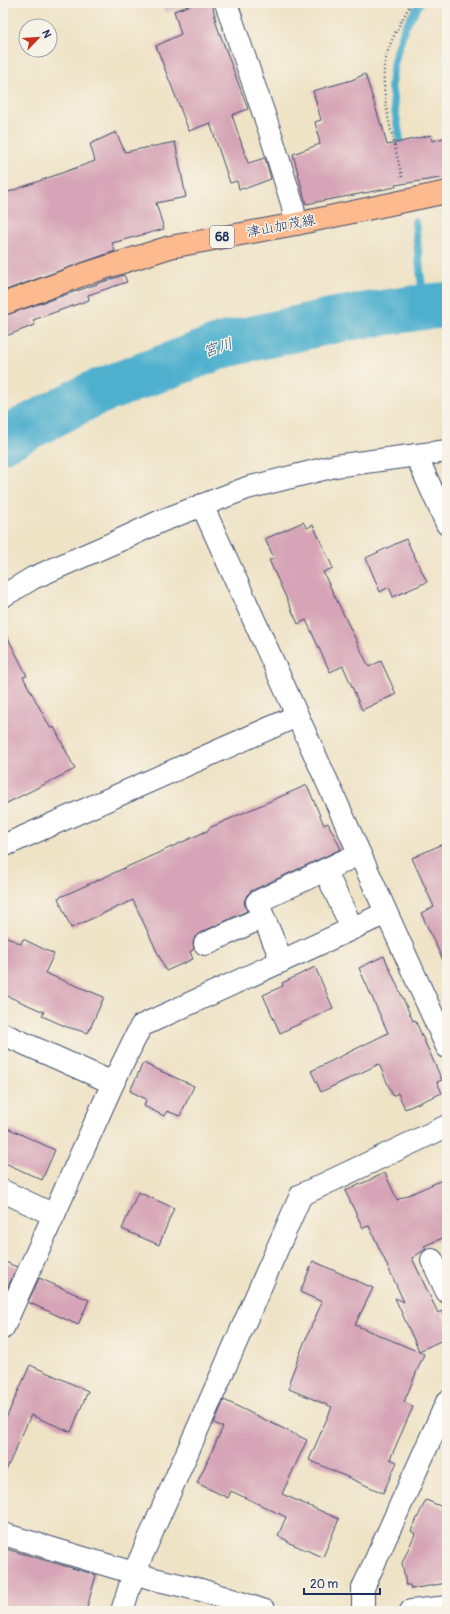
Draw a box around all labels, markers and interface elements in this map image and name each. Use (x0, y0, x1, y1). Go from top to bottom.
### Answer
north arrow (18, 18, 58, 58)
text: N (39, 28, 54, 41)
street label: 津山加茂線 (245, 211, 317, 241)
road number: 68 (210, 226, 234, 248)
water label: 宮川 (201, 334, 235, 362)
scale bar (304, 1570, 380, 1596)
text: 20 m (310, 1577, 339, 1592)

